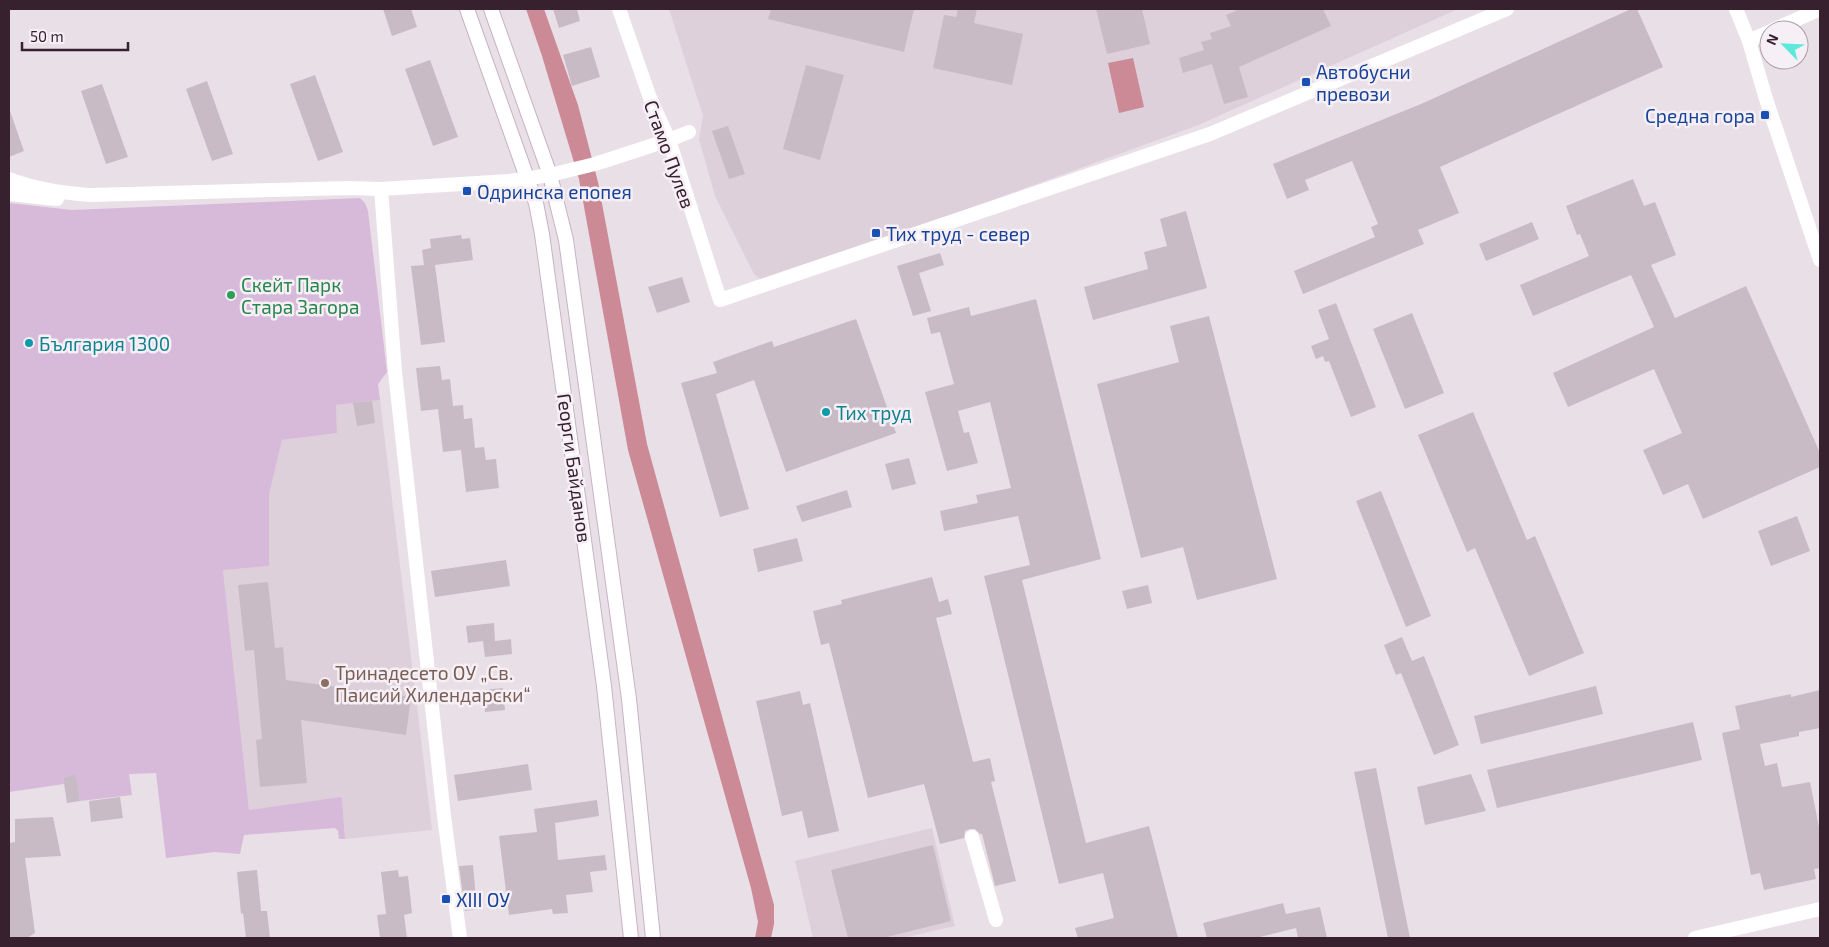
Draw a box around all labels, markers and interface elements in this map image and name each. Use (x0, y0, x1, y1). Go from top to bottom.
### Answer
scale bar (22, 20, 129, 52)
north arrow (1759, 20, 1809, 70)
text: 50 m (30, 27, 64, 45)
text: N (1762, 31, 1781, 48)
place label: Автобусни превози (1316, 60, 1411, 105)
marker: Автобусни превози (1300, 76, 1312, 88)
street label: Стамо Пулев (639, 97, 700, 212)
place label: Средна гора (1645, 104, 1755, 127)
marker: Средна гора (1759, 109, 1771, 121)
place label: Одринска епопея (477, 180, 632, 203)
marker: Одринска епопея (461, 185, 473, 197)
place label: Тих труд - север (886, 222, 1030, 246)
marker: Тих труд - север (870, 227, 882, 239)
place label: Скейт Парк Стара Загора (241, 273, 359, 318)
marker: Скейт Парк Стара Загора (225, 289, 237, 301)
place label: България 1300 (39, 332, 170, 355)
marker: България 1300 (23, 337, 35, 349)
street label: Георги Байданов (553, 392, 597, 544)
place label: Тих труд (836, 401, 912, 425)
marker: Тих труд (820, 406, 832, 418)
place label: Тринадесето ОУ „Св. Паисий Хилендарски“ (335, 661, 530, 706)
marker: Тринадесето ОУ „Св. Паисий Хилендарски“ (319, 677, 331, 689)
place label: XIII ОУ (456, 888, 510, 911)
marker: XIII ОУ (440, 893, 452, 905)

